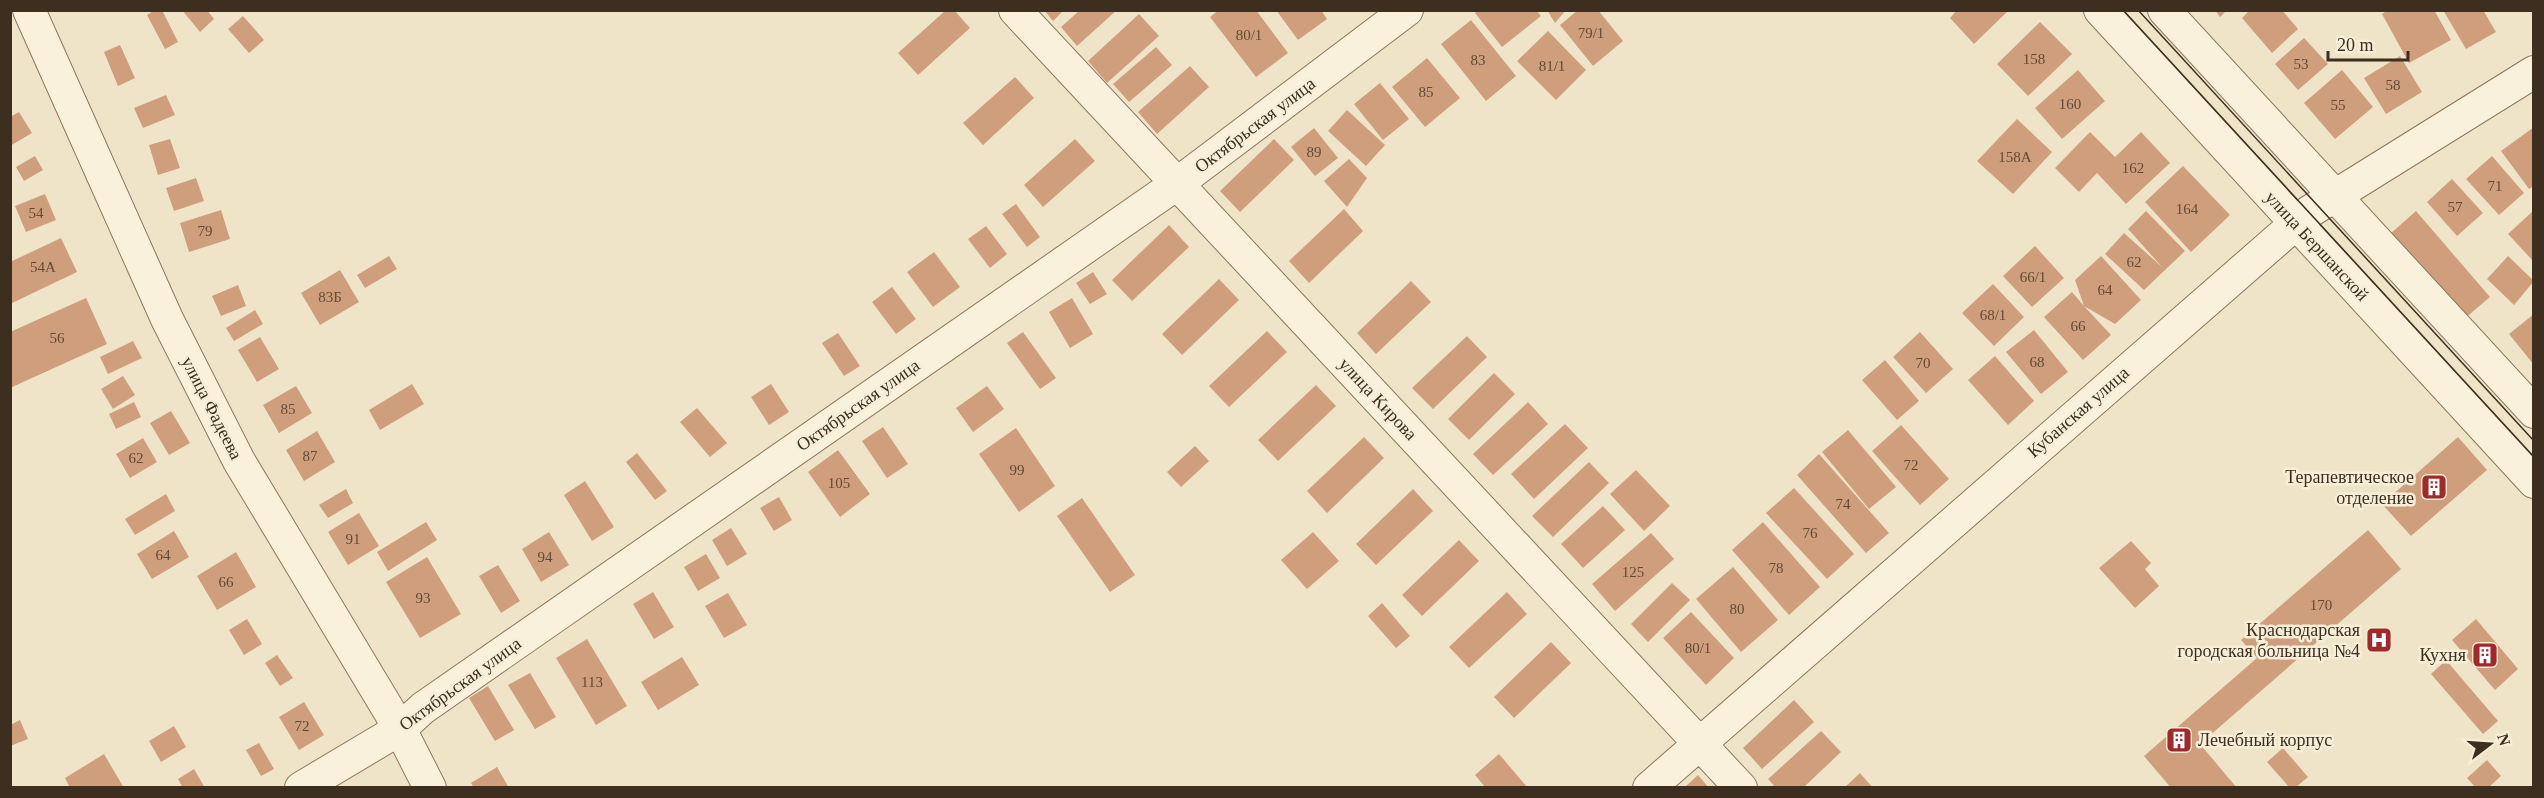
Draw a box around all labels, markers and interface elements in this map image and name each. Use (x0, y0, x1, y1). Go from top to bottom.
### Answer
scale bar (2328, 24, 2408, 62)
house number: 79/1 (1578, 25, 1604, 41)
house number: 80/1 (1236, 27, 1262, 43)
text: 20 m (2337, 35, 2374, 55)
house number: 158 (2023, 51, 2045, 67)
house number: 83 (1471, 52, 1486, 68)
house number: 53 (2294, 56, 2309, 72)
house number: 81/1 (1539, 58, 1565, 74)
street label: Октябрьская улица (1191, 73, 1319, 177)
house number: 58 (2386, 77, 2401, 93)
house number: 85 (1419, 84, 1434, 100)
house number: 160 (2059, 96, 2081, 112)
house number: 55 (2331, 97, 2346, 113)
house number: 89 (1307, 144, 1322, 160)
house number: 158А (1998, 149, 2032, 165)
house number: 162 (2122, 160, 2144, 176)
house number: 71 (2488, 178, 2503, 194)
street label: улица Бершанской (2261, 187, 2373, 305)
house number: 57 (2448, 199, 2463, 215)
house number: 164 (2176, 201, 2199, 217)
house number: 54 (29, 205, 44, 221)
house number: 79 (198, 223, 213, 239)
house number: 62 (2127, 254, 2142, 270)
house number: 54А (30, 259, 56, 275)
house number: 66/1 (2020, 269, 2046, 285)
house number: 64 (2098, 282, 2113, 298)
house number: 83Б (318, 289, 342, 305)
house number: 68/1 (1980, 307, 2006, 323)
house number: 66 (2071, 318, 2086, 334)
house number: 56 (50, 330, 65, 346)
street label: улица Фадеева (178, 353, 246, 463)
street label: улица Кирова (1335, 354, 1421, 444)
house number: 68 (2030, 354, 2045, 370)
street label: Октябрьская улица (793, 355, 923, 455)
house number: 70 (1916, 355, 1931, 371)
street label: Кубанская улица (2023, 363, 2133, 461)
house number: 85 (281, 401, 296, 417)
house number: 87 (303, 448, 318, 464)
house number: 62 (129, 450, 144, 466)
house number: 72 (1904, 457, 1919, 473)
house number: 99 (1010, 462, 1025, 478)
place label: Терапевтическое отделение (2285, 467, 2414, 508)
building icon: Терапевтическое отделение (2419, 472, 2449, 502)
house number: 105 (828, 475, 850, 491)
house number: 74 (1836, 496, 1851, 512)
house number: 76 (1803, 525, 1818, 541)
house number: 91 (346, 531, 361, 547)
house number: 64 (156, 547, 171, 563)
house number: 94 (538, 549, 553, 565)
house number: 78 (1769, 560, 1784, 576)
house number: 125 (1622, 564, 1644, 580)
house number: 66 (219, 574, 234, 590)
house number: 93 (416, 590, 431, 606)
house number: 170 (2310, 597, 2332, 613)
house number: 80 (1730, 601, 1745, 617)
place label: Краснодарская городская больница №4 (2178, 620, 2360, 661)
hospital icon: Краснодарская городская больница №4 (2364, 625, 2394, 655)
street label: Октябрьская улица (395, 633, 525, 735)
house number: 80/1 (1685, 640, 1711, 656)
building icon: Кухня (2470, 640, 2500, 670)
place label: Кухня (2419, 645, 2466, 665)
house number: 113 (581, 674, 603, 690)
north arrow (2460, 714, 2520, 774)
house number: 72 (295, 718, 310, 734)
building icon: Лечебный корпус (2164, 725, 2194, 755)
place label: Лечебный корпус (2198, 730, 2332, 750)
text: N (2494, 732, 2514, 748)

